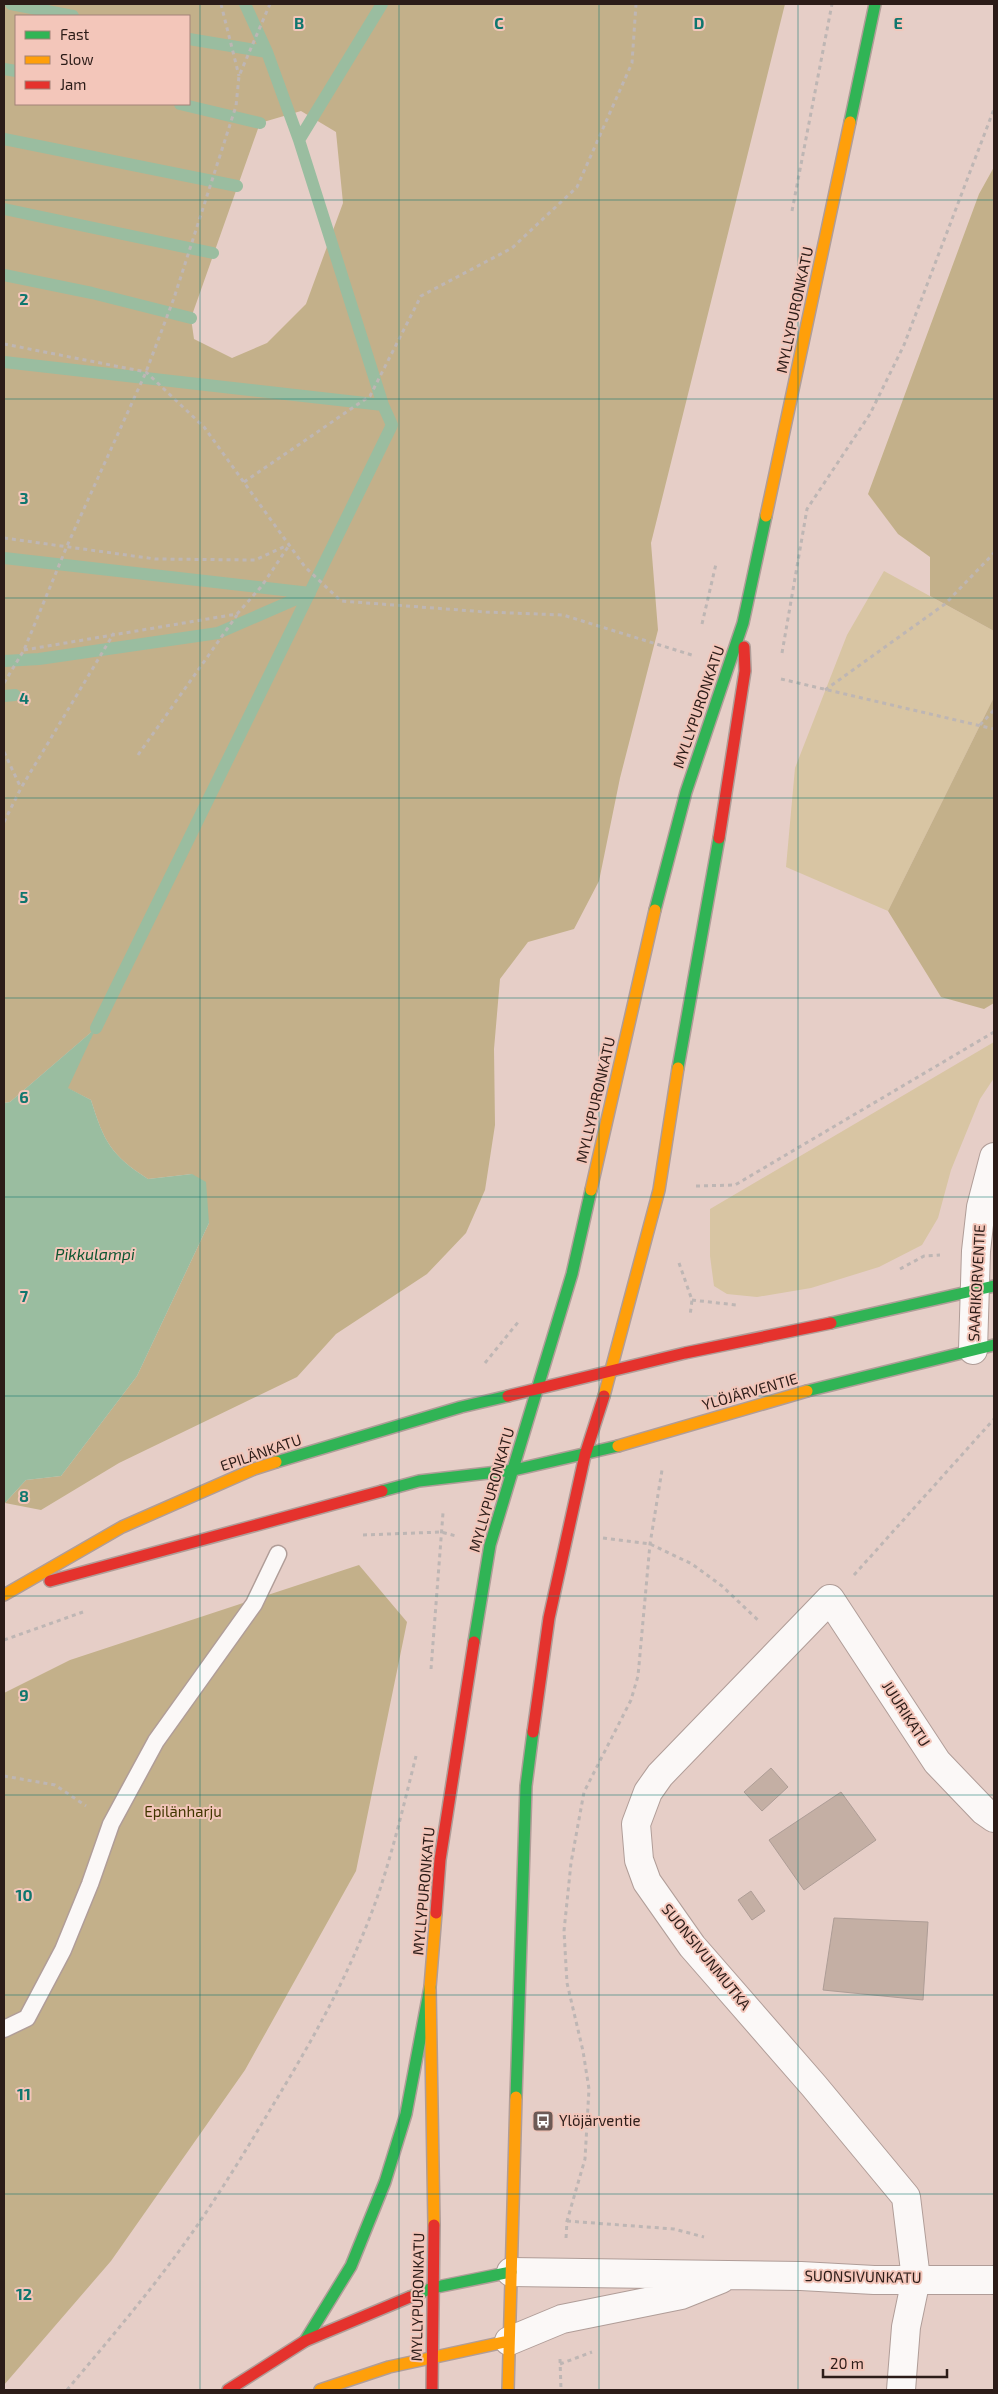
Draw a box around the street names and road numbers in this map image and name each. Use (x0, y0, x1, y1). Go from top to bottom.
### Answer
street label: MYLLYPURONKATU (772, 245, 816, 375)
street label: MYLLYPURONKATU (669, 643, 728, 771)
street label: MYLLYPURONKATU (572, 1035, 618, 1165)
street label: SAARIKORVENTIE (964, 1224, 988, 1342)
street label: YLÖJÄRVENTIE (700, 1369, 800, 1413)
street label: MYLLYPURONKATU (465, 1425, 517, 1554)
street label: EPILÄNKATU (218, 1430, 304, 1474)
street label: JUURIKATU (879, 1677, 935, 1750)
street label: MYLLYPURONKATU (408, 1826, 438, 1956)
street label: SUONSIVUNMUTKA (659, 1900, 755, 2013)
street label: MYLLYPURONKATU (407, 2232, 427, 2362)
street label: SUONSIVUNKATU (804, 2266, 922, 2286)

